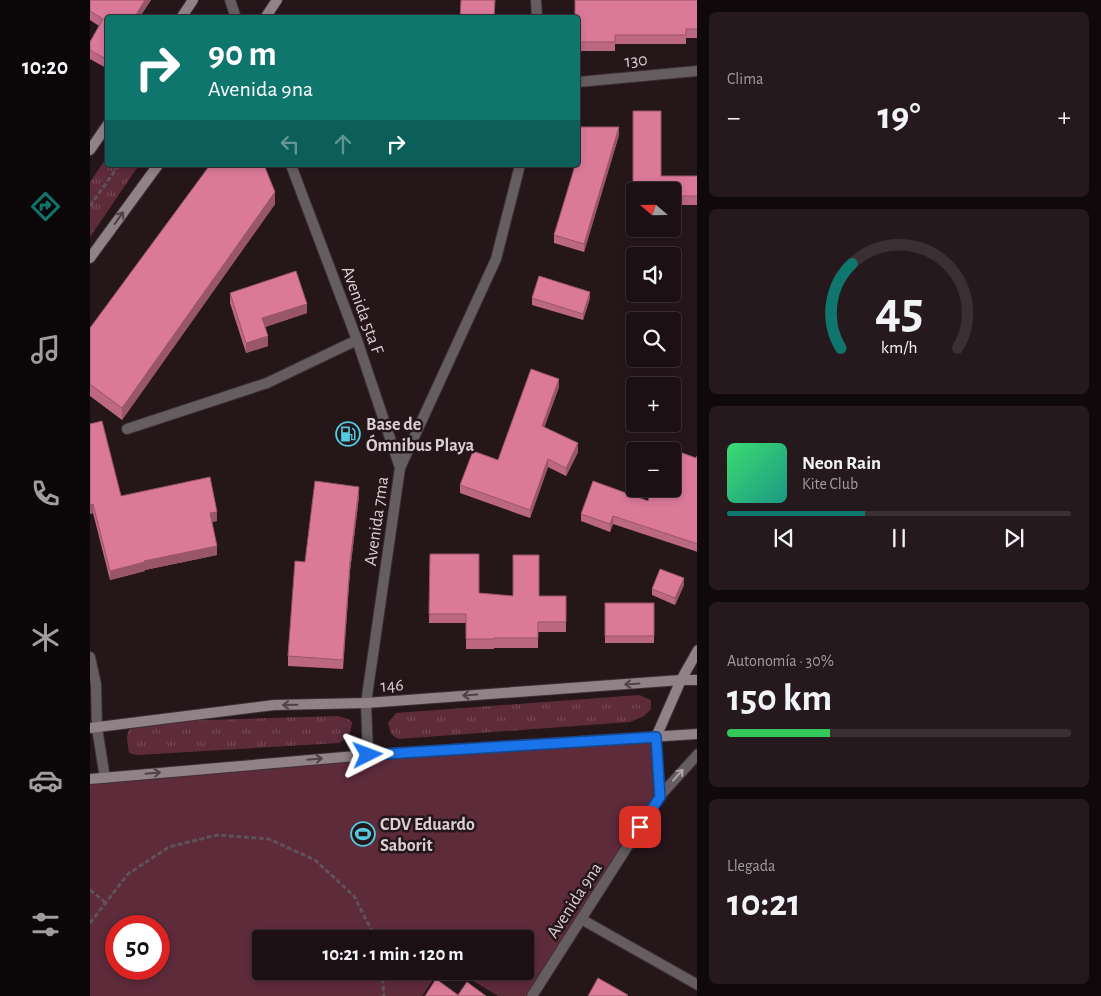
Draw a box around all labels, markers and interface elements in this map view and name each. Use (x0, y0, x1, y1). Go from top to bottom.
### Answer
icon: right (125, 35, 190, 100)
text: 90 m (208, 37, 277, 72)
street label: 130 (624, 51, 648, 71)
text: 10:20 (22, 56, 68, 78)
text: Clima (727, 71, 763, 87)
text: Avenida 9na (208, 78, 313, 100)
text: 19° (877, 98, 921, 136)
text: − (727, 104, 740, 132)
text: + (1058, 104, 1071, 132)
icon: left (276, 130, 304, 158)
icon: ahead (329, 130, 357, 158)
icon: right (382, 130, 410, 158)
north arrow (626, 182, 681, 238)
map controls (626, 182, 681, 497)
icon: directions (28, 189, 63, 224)
one-way arrow (114, 212, 124, 226)
button: sound (626, 247, 681, 302)
street label: Avenida 5ta F (338, 264, 386, 357)
text: 45 (875, 285, 923, 337)
button: search (626, 312, 681, 367)
icon: music (28, 332, 63, 367)
text: km/h (881, 339, 917, 357)
button: + (626, 377, 681, 432)
place label: Base de Ómnibus Playa (366, 416, 475, 455)
fuel station icon: Base de Ómnibus Playa (335, 421, 361, 447)
button: − (626, 442, 681, 497)
text: Neon Rain (802, 454, 881, 473)
street label: Avenida 7ma (362, 475, 392, 567)
icon: phone (28, 476, 63, 511)
text: Kite Club (802, 476, 858, 492)
icon: previous (770, 524, 798, 552)
icon: pause (885, 524, 913, 552)
icon: next (1000, 524, 1028, 552)
icon: climate (28, 620, 63, 655)
text: Autonomía · 30% (727, 653, 834, 669)
street label: 146 (380, 676, 404, 696)
one-way arrow (624, 679, 640, 688)
text: 150 km (727, 680, 832, 718)
one-way arrow (462, 691, 478, 700)
one-way arrow (283, 700, 299, 710)
position arrow (341, 728, 393, 780)
one-way arrow (307, 755, 323, 764)
icon: car (28, 763, 63, 798)
one-way arrow (145, 769, 161, 778)
one-way arrow (673, 769, 684, 782)
pin (619, 806, 661, 848)
icon: arrive (626, 813, 654, 841)
place label: CDV Eduardo Saborit (380, 816, 475, 855)
sports icon: CDV Eduardo Saborit (350, 821, 376, 847)
text: Llegada (727, 858, 775, 874)
street label: Avenida 9na (544, 860, 606, 942)
text: 10:21 (727, 885, 801, 923)
icon: filters (28, 907, 63, 942)
speed limit sign: 50 (105, 915, 170, 980)
text: 10:21 · 1 min · 120 m (323, 945, 464, 964)

